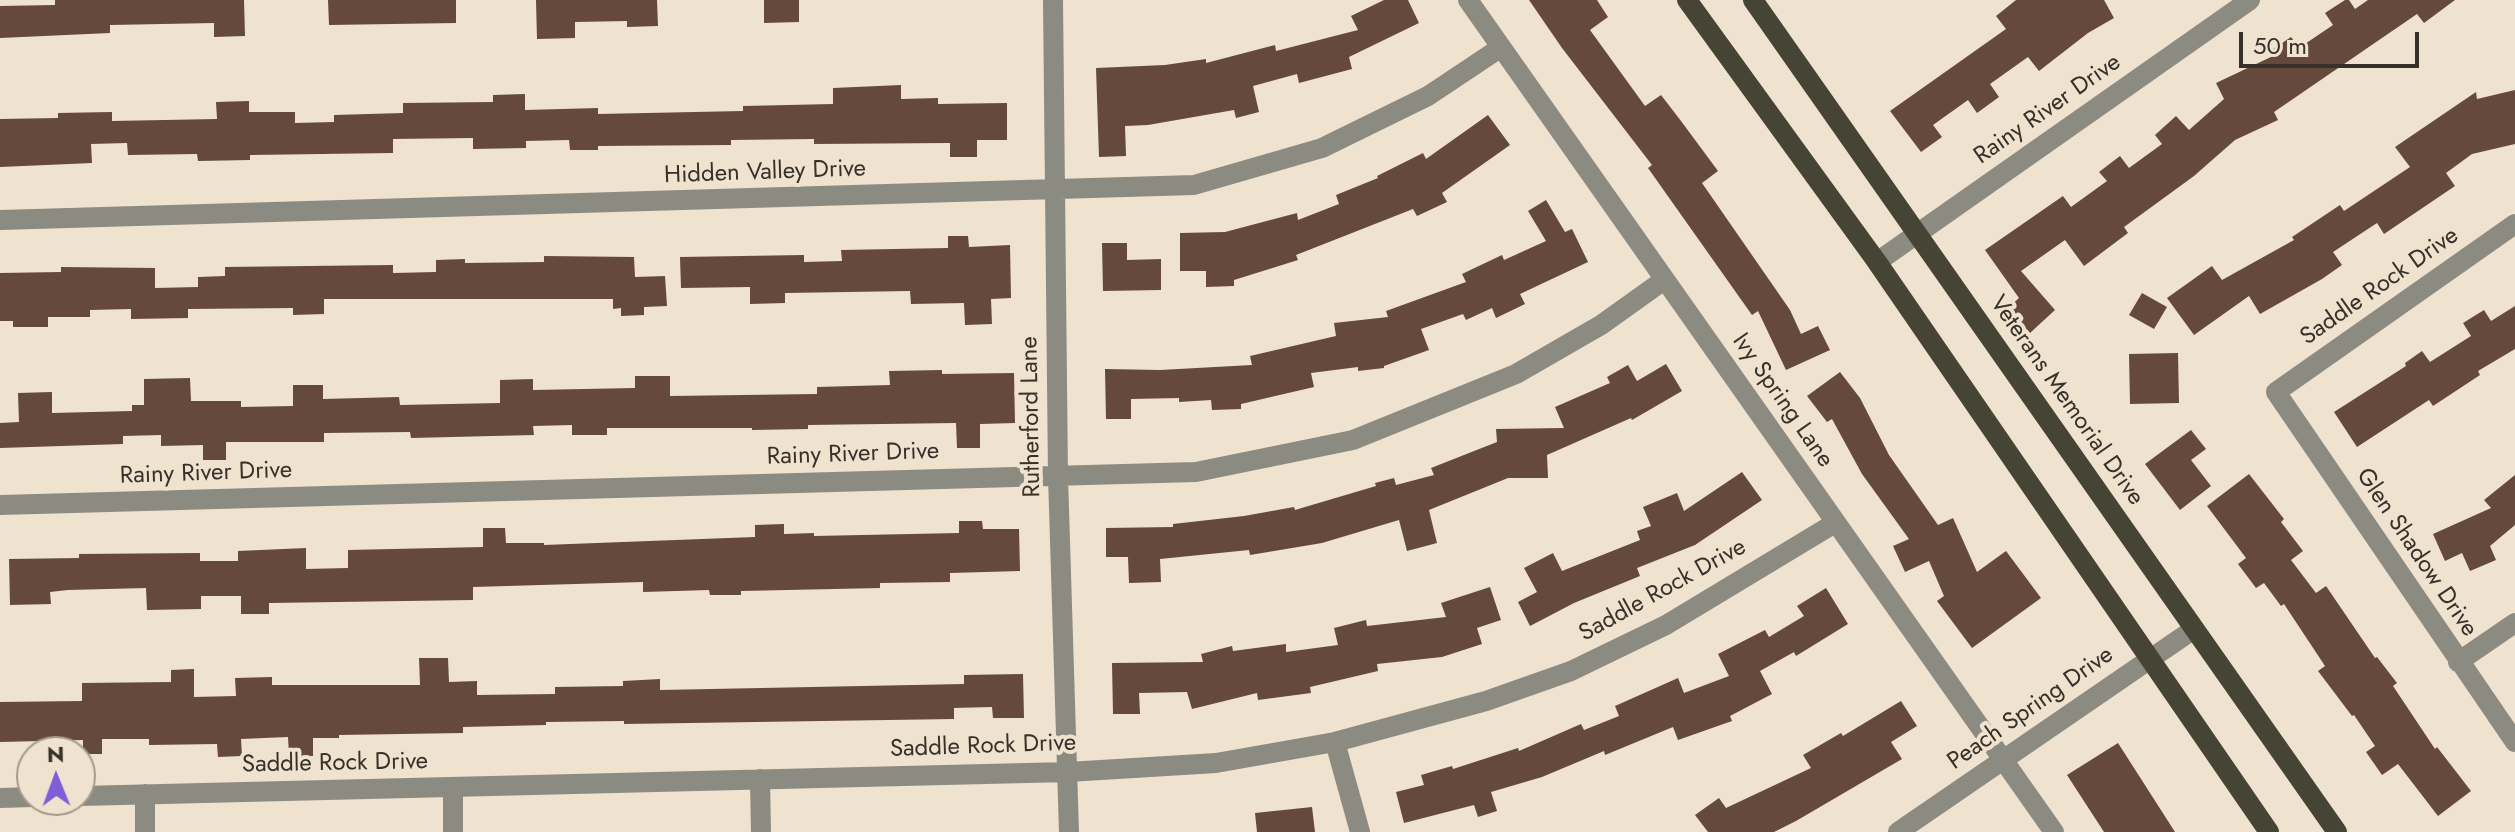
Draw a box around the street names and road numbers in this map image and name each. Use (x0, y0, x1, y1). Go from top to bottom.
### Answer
street label: Rainy River Drive (1969, 49, 2127, 171)
street label: Hidden Valley Drive (664, 155, 866, 191)
street label: Saddle Rock Drive (2295, 222, 2465, 352)
street label: Veterans Memorial Drive (1983, 291, 2149, 511)
street label: Ivy Spring Lane (1725, 328, 1839, 474)
street label: Rutherford Lane (1016, 336, 1048, 498)
street label: Rainy River Drive (766, 438, 940, 472)
street label: Rainy River Drive (119, 457, 293, 491)
street label: Glen Shadow Drive (2349, 463, 2483, 643)
street label: Saddle Rock Drive (1575, 533, 1751, 649)
street label: Peach Spring Drive (1943, 641, 2119, 777)
street label: Saddle Rock Drive (889, 729, 1077, 765)
street label: Saddle Rock Drive (242, 748, 428, 780)

